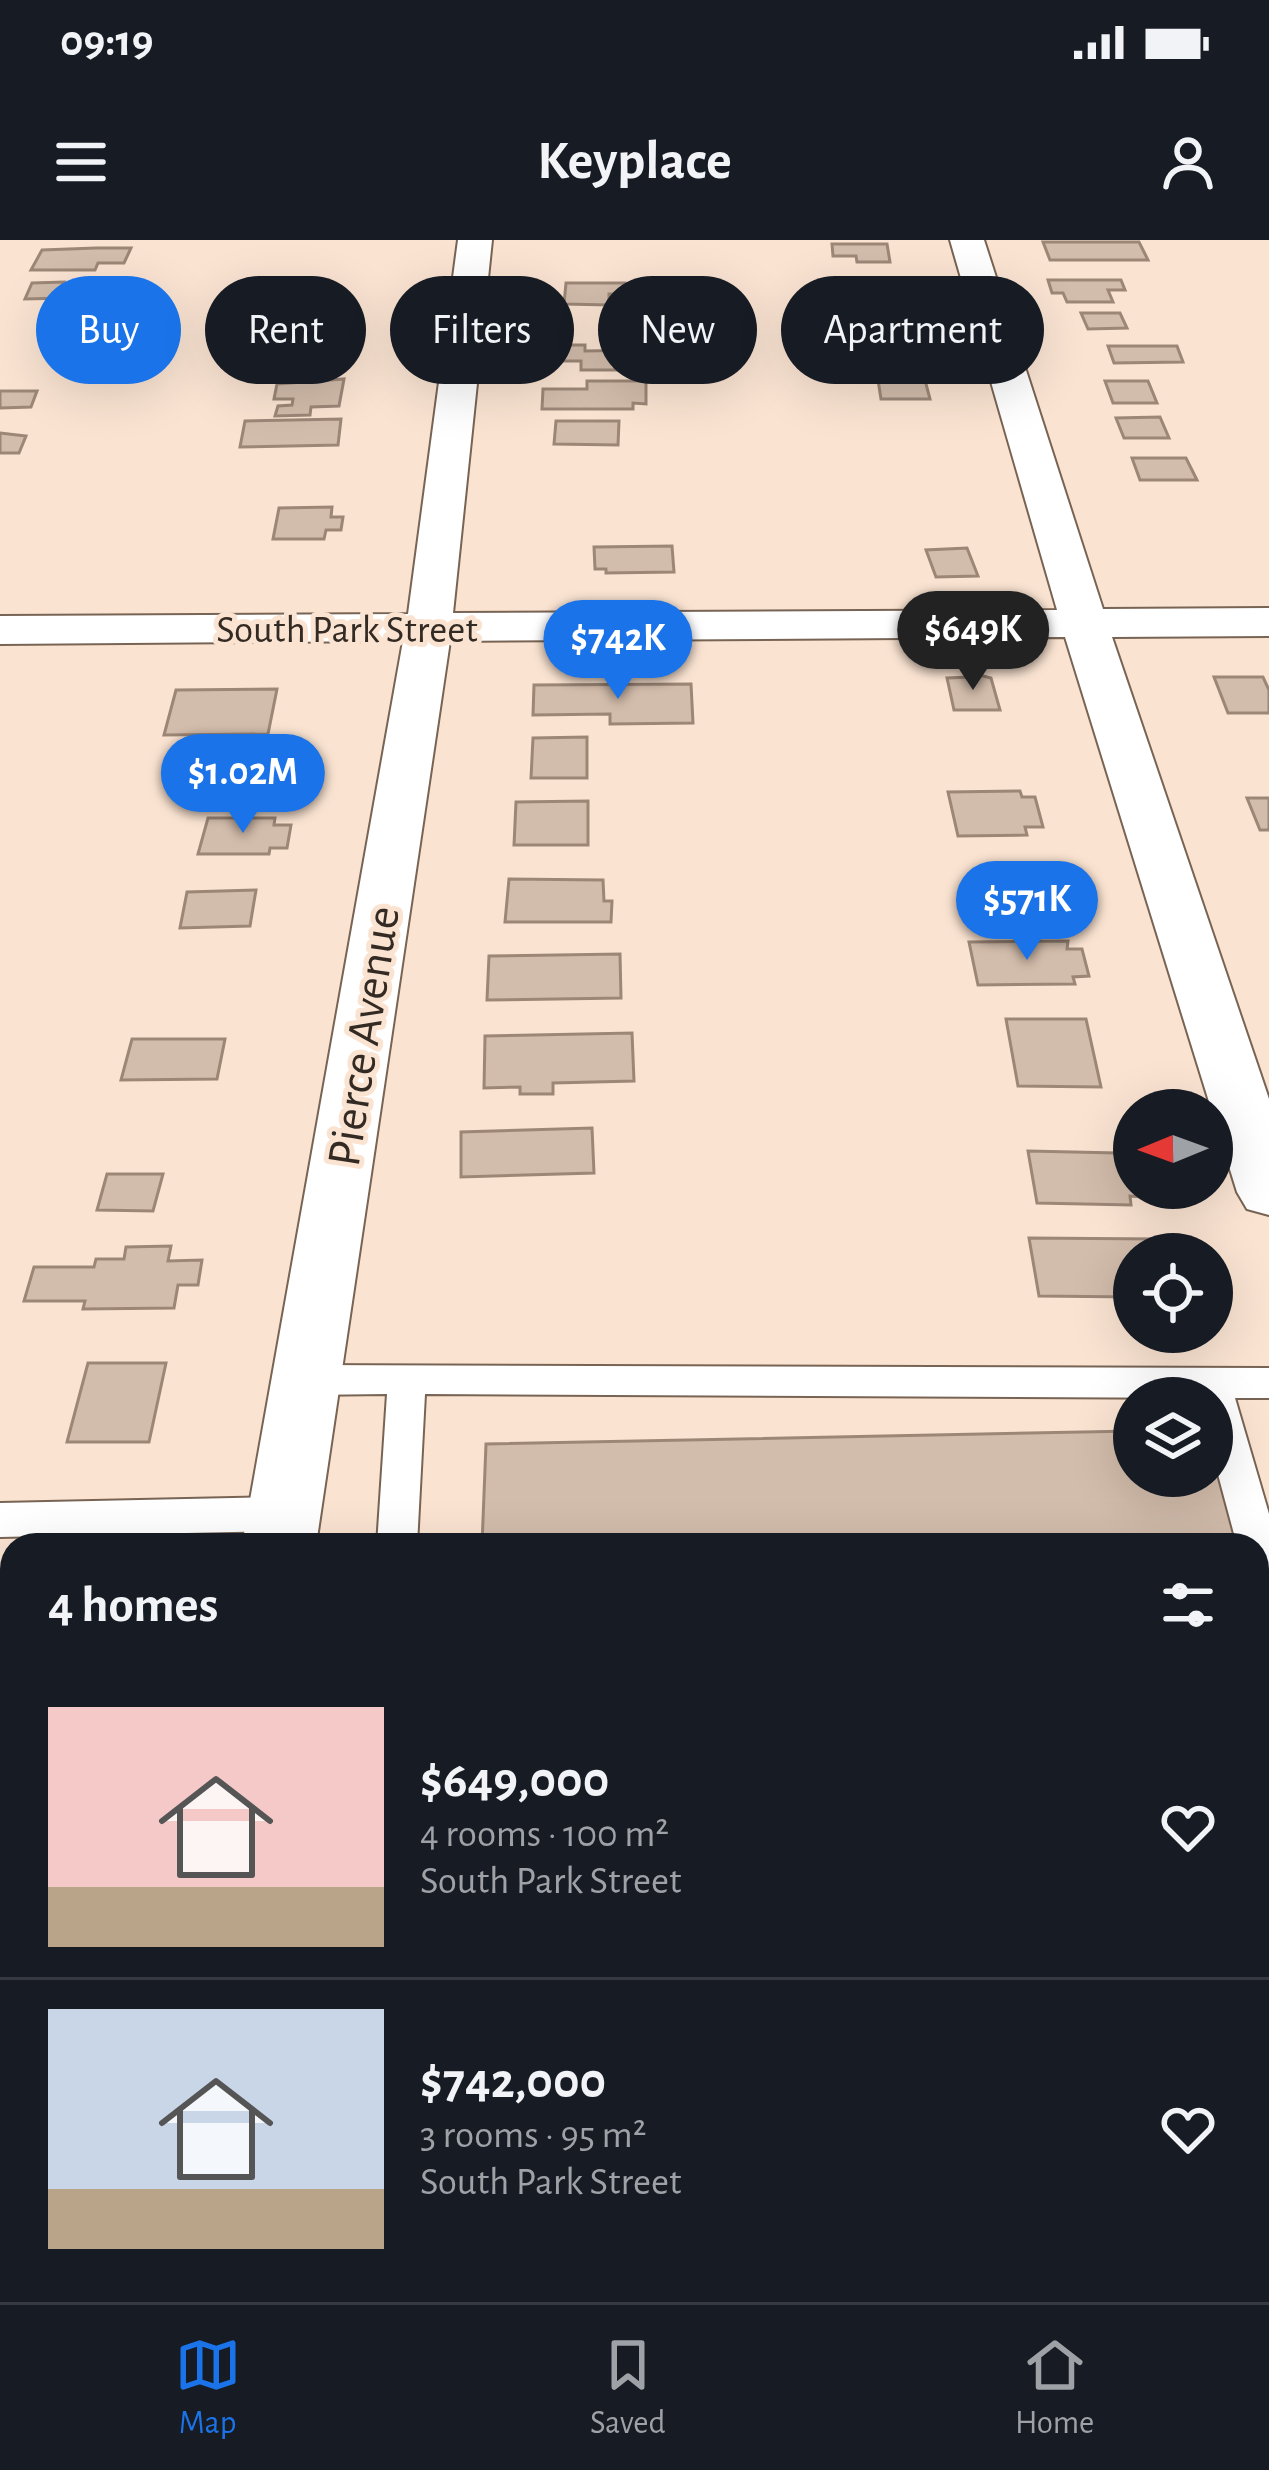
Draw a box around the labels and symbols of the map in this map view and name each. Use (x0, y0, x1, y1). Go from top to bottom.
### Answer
pin: $649K (889, 591, 1057, 693)
pin: $742K (534, 600, 702, 702)
street label: South Park Street (216, 611, 478, 650)
pin: $1.02M (145, 734, 341, 836)
pin: $571K (943, 861, 1111, 963)
street label: Pierce Avenue (321, 903, 409, 1170)
north arrow (1113, 1089, 1233, 1209)

